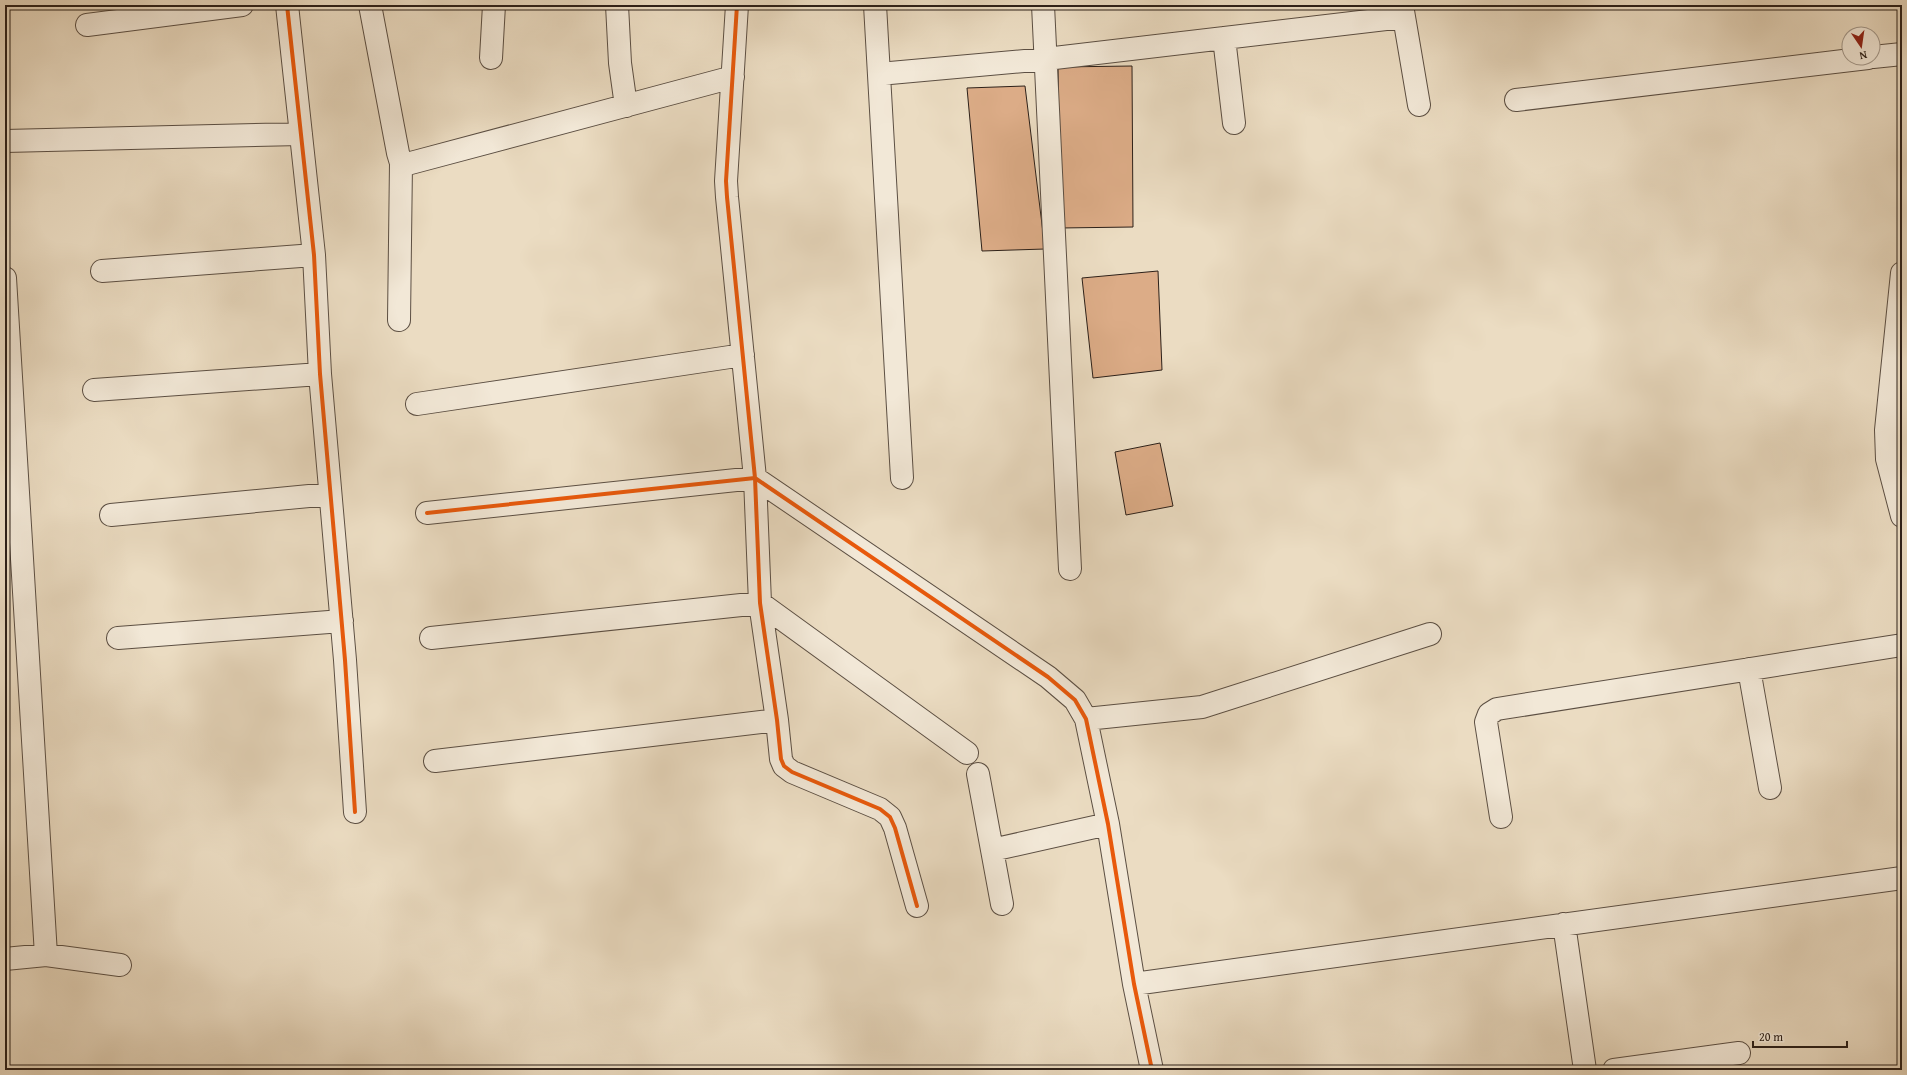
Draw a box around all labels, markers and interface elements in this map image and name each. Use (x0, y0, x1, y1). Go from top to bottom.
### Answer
north arrow (1841, 26, 1881, 66)
text: N (1857, 47, 1869, 65)
scale bar (1753, 1023, 1847, 1049)
text: 20 m (1759, 1028, 1783, 1045)

